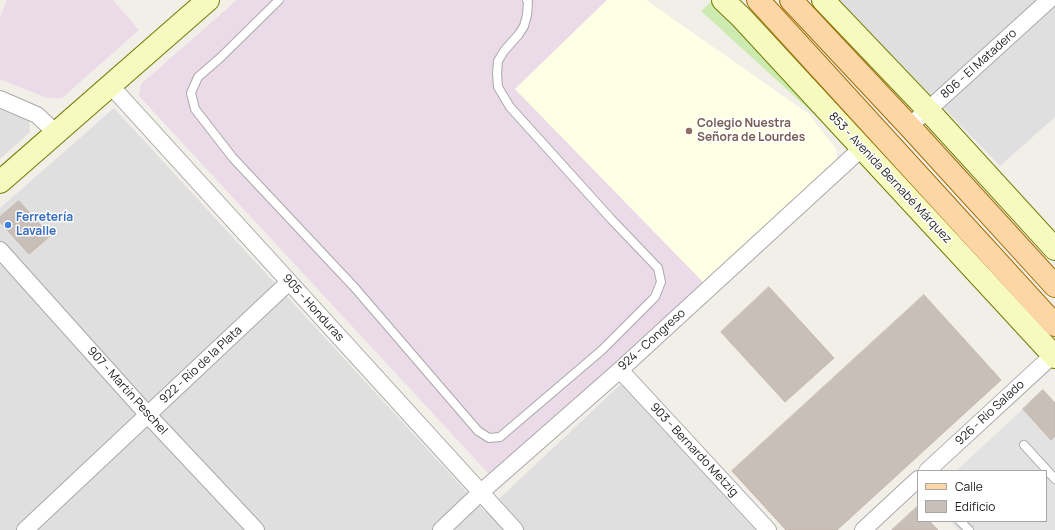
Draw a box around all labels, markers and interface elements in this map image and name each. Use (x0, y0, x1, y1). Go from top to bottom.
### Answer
street label: 806 - El Matadero (938, 26, 1020, 102)
street label: 853 - Avenida Bernabé Márquez (825, 109, 955, 247)
place label: Colegio Nuestra Señora de Lourdes (697, 117, 805, 145)
marker: Colegio Nuestra Señora de Lourdes (684, 126, 694, 136)
place label: Ferretería Lavalle (16, 211, 73, 239)
marker: Ferretería Lavalle (3, 220, 13, 230)
street label: 905 - Honduras (279, 272, 347, 344)
street label: 924 - Congreso (615, 306, 689, 374)
street label: 922 - Río de la Plata (157, 323, 245, 407)
street label: 907 - Martín Peschel (84, 344, 170, 438)
street label: 926 - Río Salado (952, 377, 1028, 449)
street label: 903 - Bernardo Metzig (647, 400, 741, 500)
legend (917, 470, 1047, 522)
text: Calle (955, 478, 983, 495)
text: Edificio (955, 498, 995, 515)

